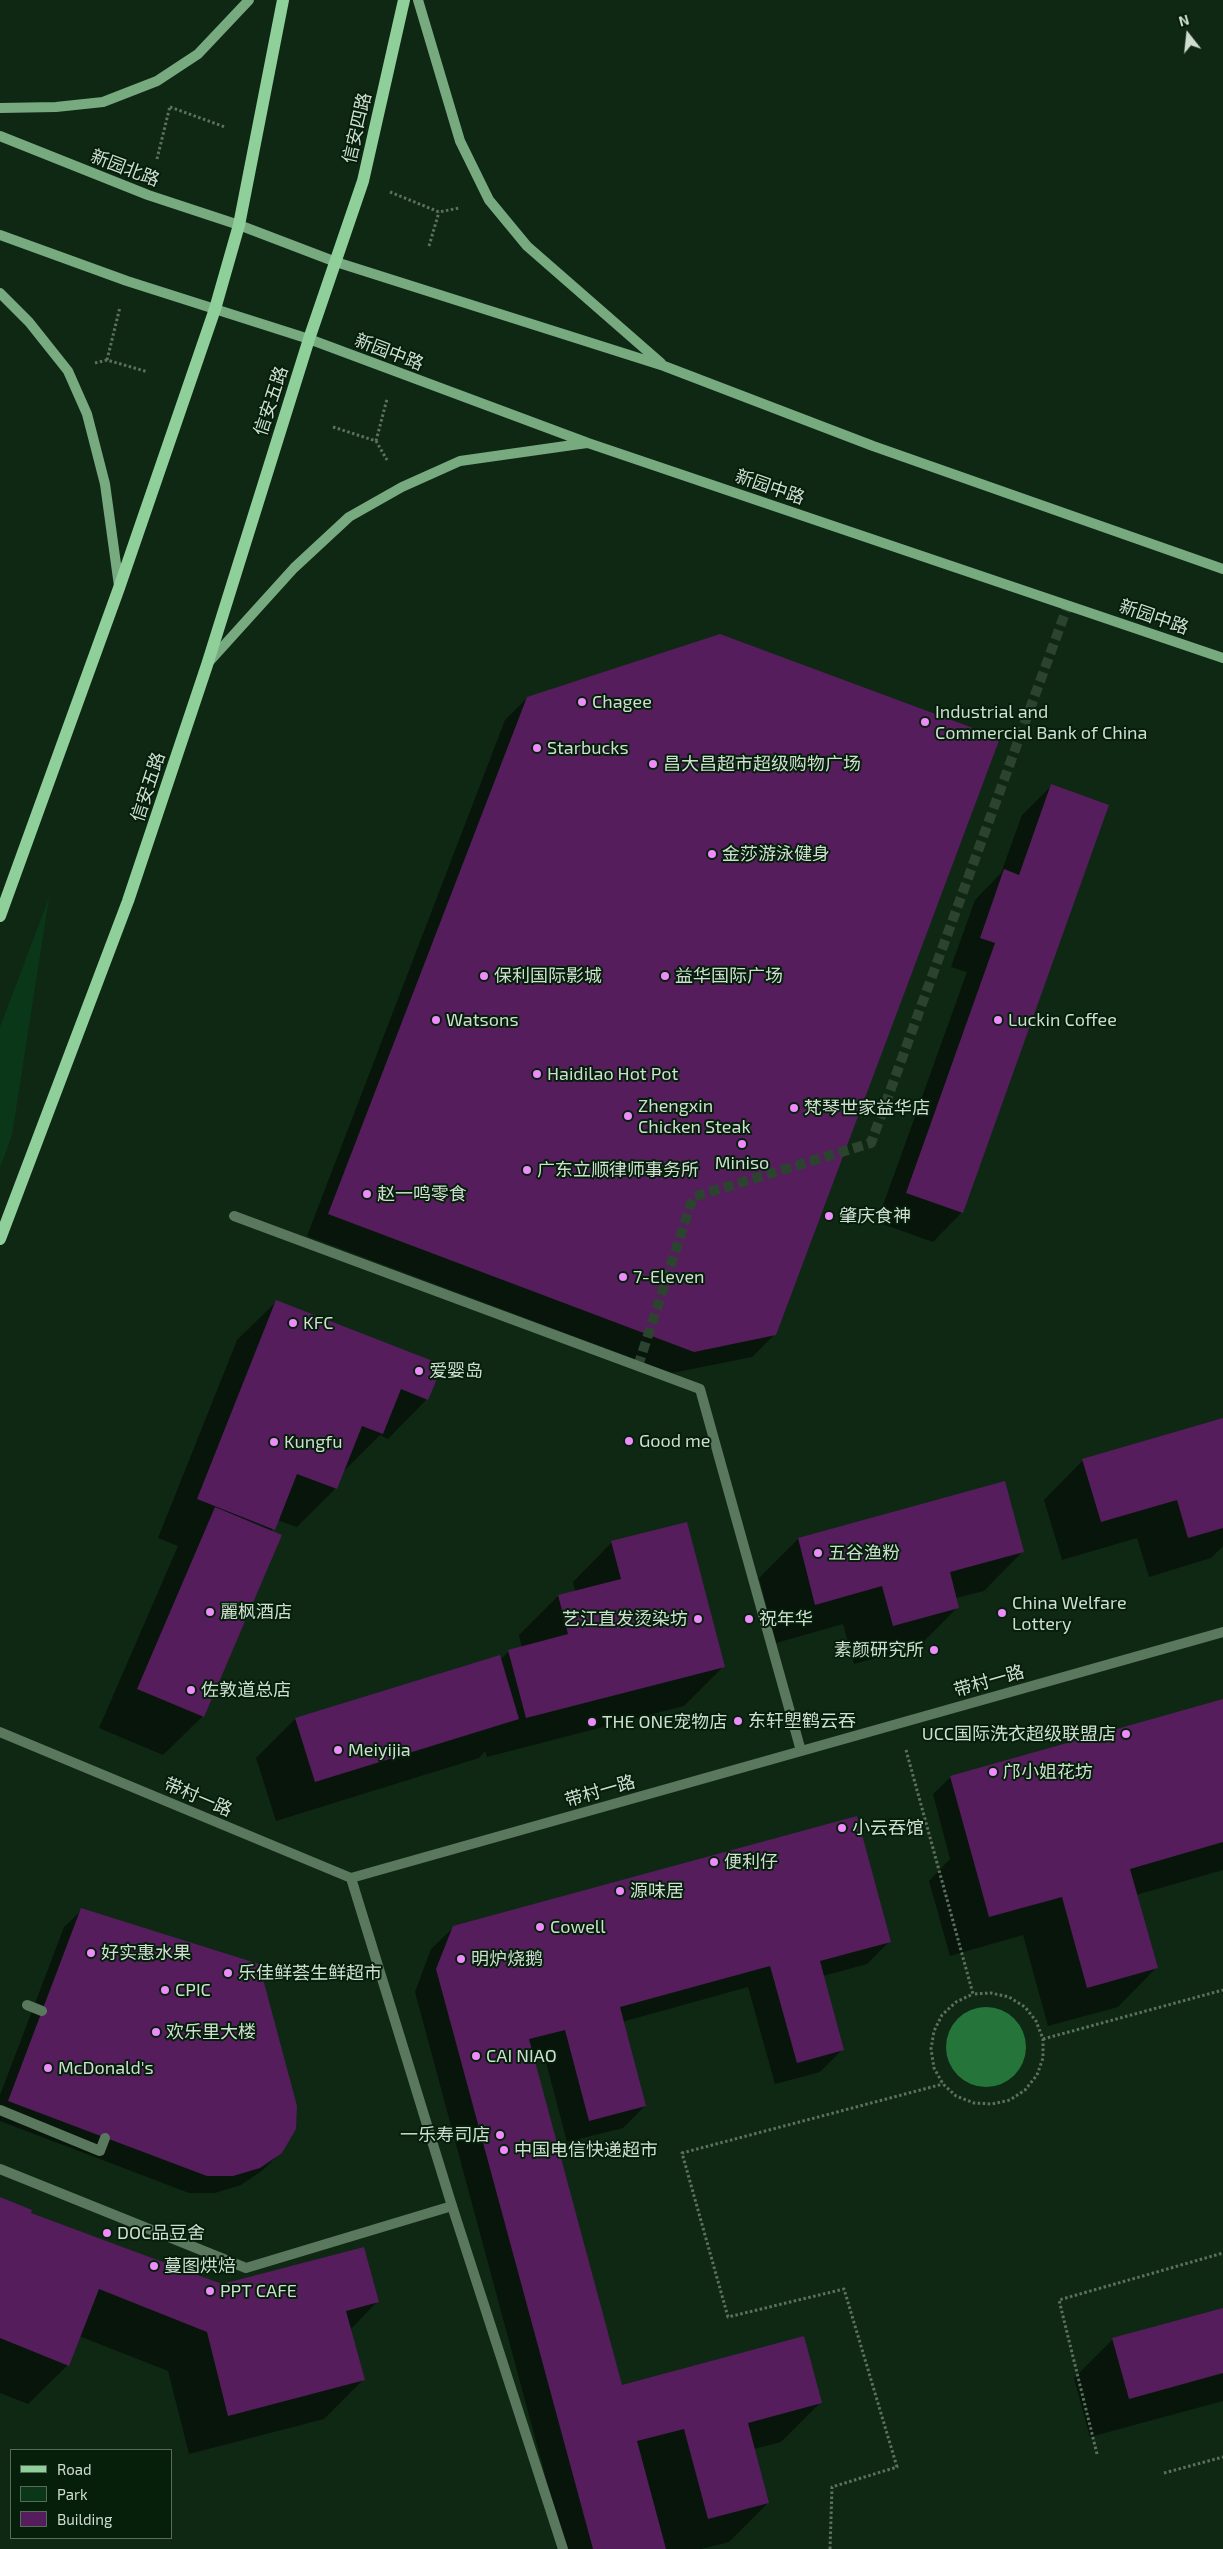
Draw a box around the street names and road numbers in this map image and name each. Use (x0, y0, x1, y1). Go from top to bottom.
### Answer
street label: 信安四路 (338, 90, 376, 166)
street label: 新园北路 (88, 145, 162, 191)
street label: 新园中路 (352, 329, 426, 375)
street label: 信安五路 (250, 363, 292, 439)
street label: 新园中路 (732, 465, 808, 509)
street label: 新园中路 (1116, 595, 1192, 639)
street label: 信安五路 (127, 749, 169, 825)
street label: 带村一路 (951, 1661, 1027, 1701)
street label: 带村一路 (562, 1771, 638, 1811)
street label: 带村一路 (161, 1773, 235, 1821)

